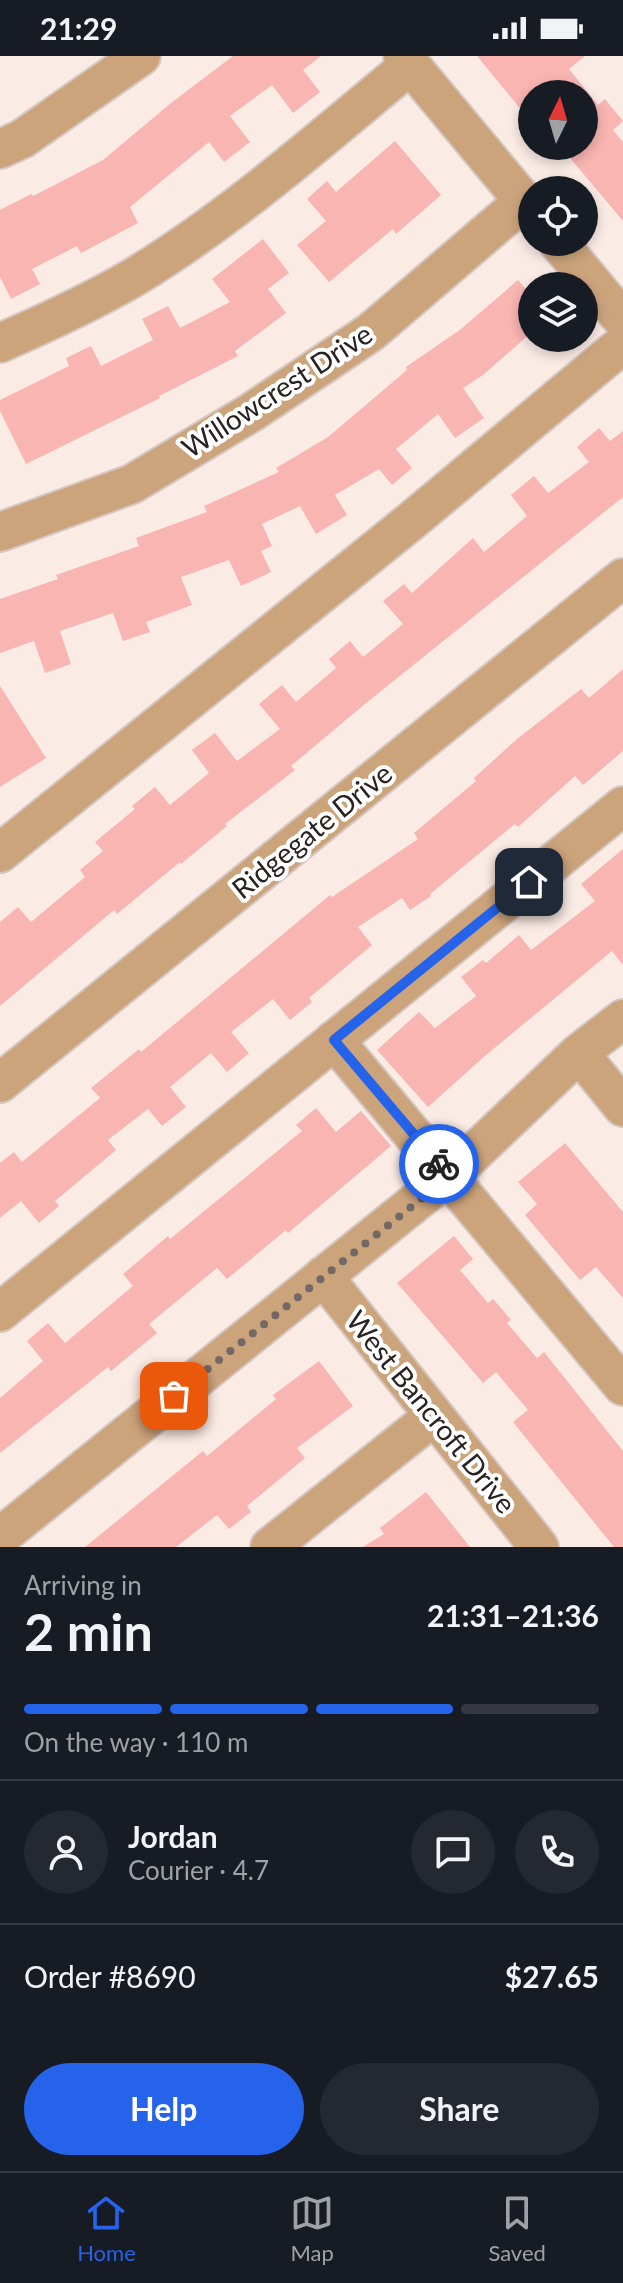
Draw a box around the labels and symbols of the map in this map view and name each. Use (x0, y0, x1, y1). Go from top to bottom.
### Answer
north arrow (518, 80, 598, 160)
street label: Willowcrest Drive (175, 316, 378, 464)
street label: Ridgegate Drive (225, 755, 398, 905)
pin (495, 848, 563, 916)
courier (399, 1124, 479, 1204)
street label: West Bancroft Drive (340, 1303, 524, 1519)
pin (140, 1362, 208, 1430)

